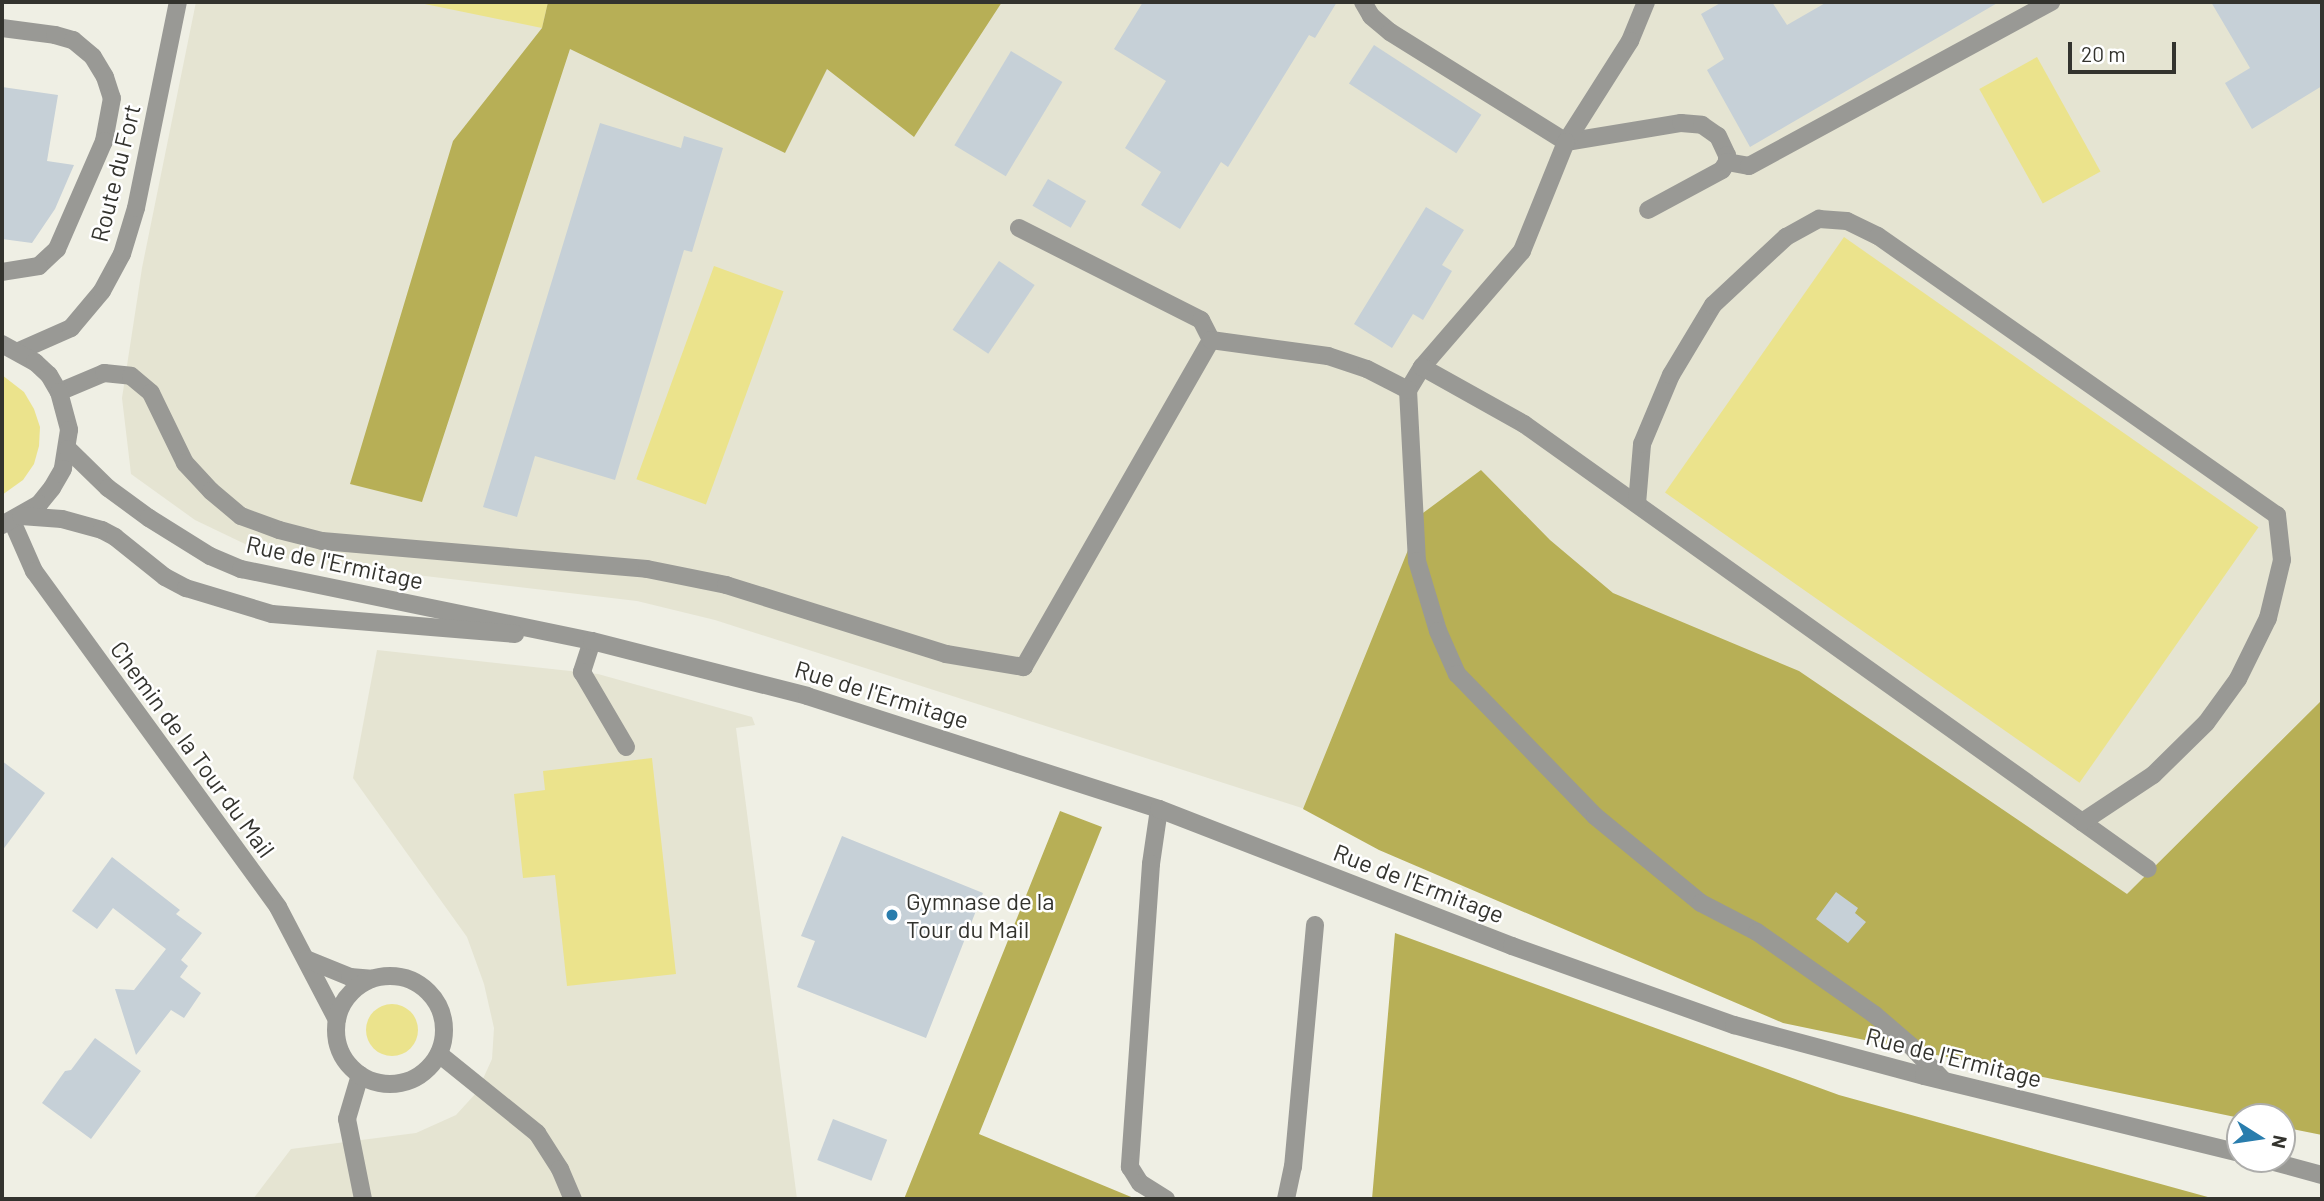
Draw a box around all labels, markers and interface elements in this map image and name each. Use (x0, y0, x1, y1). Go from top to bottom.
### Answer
scale bar (2072, 28, 2180, 72)
text: 20 m (2081, 41, 2126, 66)
street label: Route du Fort (84, 101, 146, 245)
street label: Rue de l'Ermitage (244, 529, 426, 595)
street label: Chemin de la Tour du Mail (105, 635, 281, 863)
street label: Rue de l'Ermitage (792, 654, 972, 734)
street label: Rue de l'Ermitage (1330, 837, 1508, 929)
place label: Gymnase de la Tour du Mail (906, 887, 1054, 943)
marker: Gymnase de la Tour du Mail (884, 907, 900, 923)
street label: Rue de l'Ermitage (1863, 1021, 2045, 1093)
north arrow (2226, 1103, 2296, 1173)
text: N (2268, 1133, 2293, 1151)

